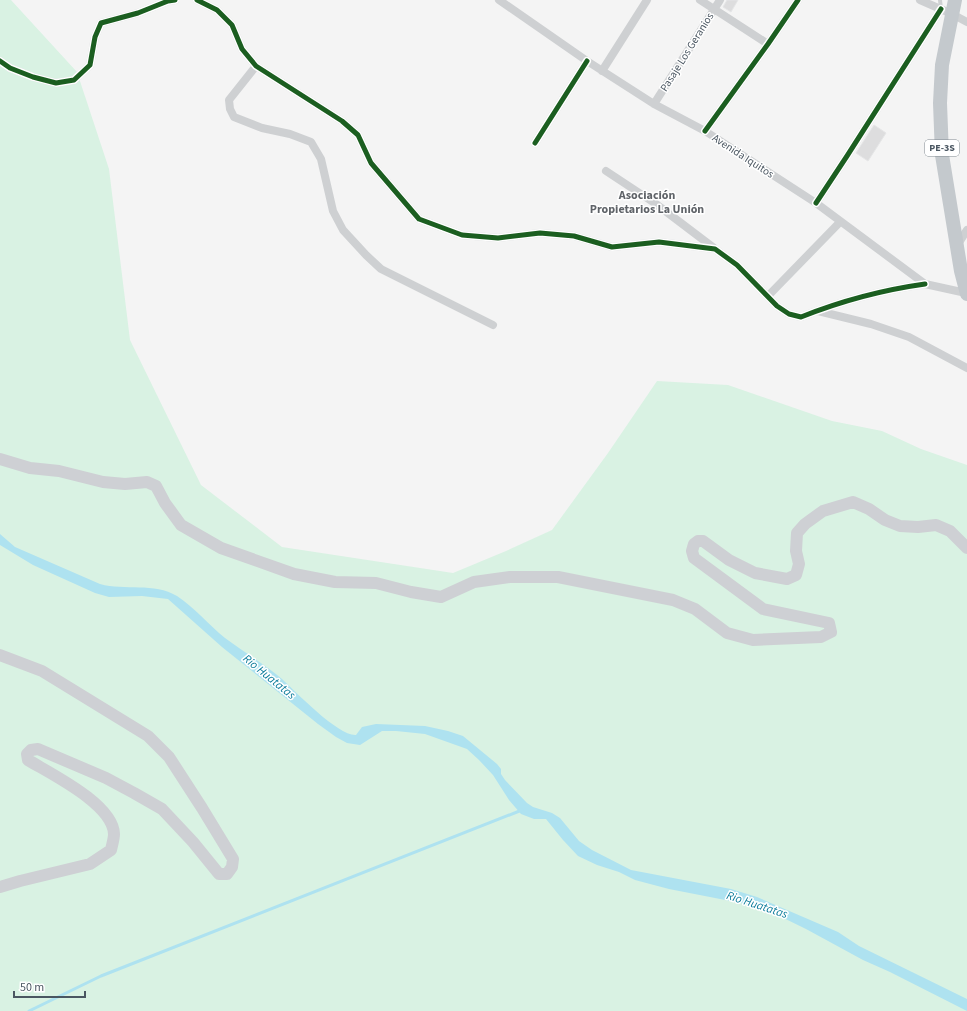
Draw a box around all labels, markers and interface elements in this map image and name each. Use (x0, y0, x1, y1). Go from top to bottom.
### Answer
street label: Pasaje Los Geranios (657, 9, 718, 94)
street label: Avenida Iquitos (709, 130, 777, 182)
road number: PE-3S (925, 140, 959, 156)
district label: Asociación Propietarios La Unión (590, 187, 704, 218)
water label: Rio Huatatas (239, 650, 299, 704)
water label: Rio Huatatas (724, 887, 790, 923)
scale bar (14, 973, 85, 999)
text: 50 m (20, 979, 44, 996)

